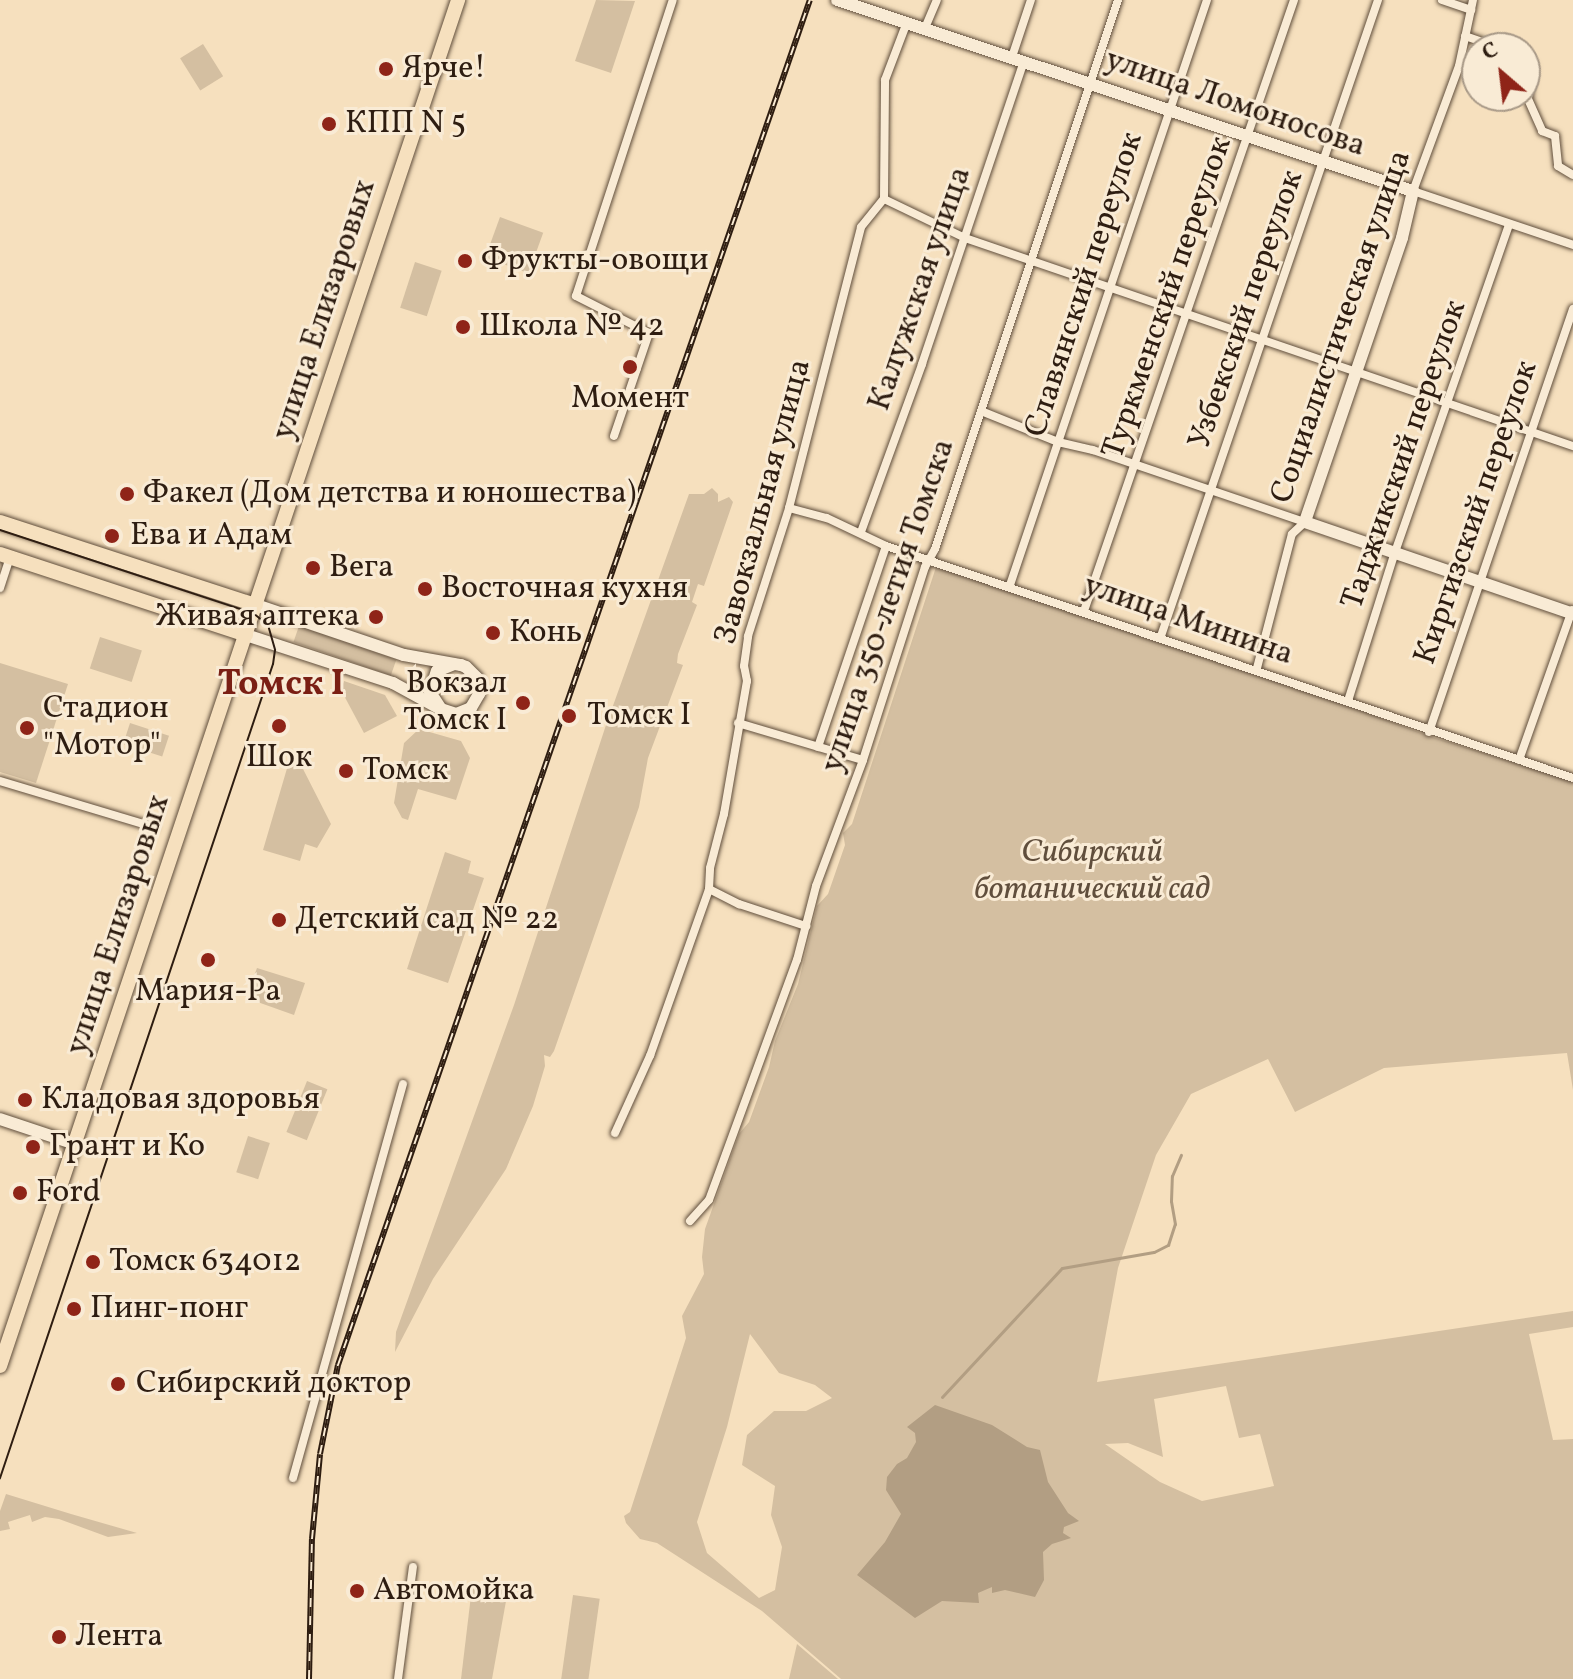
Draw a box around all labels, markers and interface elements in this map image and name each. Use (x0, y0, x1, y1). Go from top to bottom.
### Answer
north arrow (1461, 32, 1541, 112)
text: С (1477, 35, 1504, 69)
street label: улица Ломоносова (1100, 41, 1370, 167)
place label: Ярче! (402, 50, 486, 88)
marker: Ярче! (377, 60, 395, 78)
place label: КПП N 5 (345, 105, 466, 143)
marker: КПП N 5 (320, 115, 338, 133)
street label: Славянский переулок (1018, 128, 1152, 442)
street label: Туркменский переулок (1095, 132, 1241, 464)
street label: Социалистическая улица (1263, 145, 1421, 509)
street label: Калужская улица (861, 161, 981, 417)
street label: Узбекский переулок (1181, 166, 1313, 454)
street label: улица Елизаровых (265, 175, 385, 445)
place label: Фрукты-овощи (481, 242, 709, 280)
marker: Фрукты-овощи (456, 252, 474, 270)
street label: Таджикский переулок (1334, 296, 1476, 614)
place label: Школа № 42 (479, 308, 665, 346)
marker: Школа № 42 (454, 318, 472, 336)
street label: Завокзальная улица (707, 355, 821, 649)
street label: Киргизский переулок (1407, 356, 1547, 670)
marker: Момент (621, 358, 639, 376)
place label: Момент (571, 380, 689, 418)
street label: улица 350-летия Томска (814, 434, 964, 778)
place label: Факел (Дом детства и юношества) (143, 475, 636, 513)
marker: Факел (Дом детства и юношества) (118, 485, 136, 503)
place label: Ева и Адам (130, 517, 292, 555)
marker: Ева и Адам (101, 525, 123, 547)
place label: Вега (329, 549, 394, 587)
marker: Вега (304, 559, 322, 577)
street label: улица Минина (1078, 567, 1298, 675)
place label: Восточная кухня (441, 570, 688, 608)
marker: Восточная кухня (416, 580, 434, 598)
place label: Живая аптека (156, 598, 360, 636)
marker: Живая аптека (367, 608, 385, 626)
place label: Конь (509, 614, 582, 652)
marker: Конь (484, 624, 502, 642)
district label: Томск I (217, 664, 345, 708)
place label: Вокзал Томск I (403, 666, 507, 741)
place label: Стадион "Мотор" (43, 691, 169, 766)
marker: Вокзал Томск I (514, 694, 532, 712)
place label: Томск I (587, 697, 691, 735)
marker: Томск I (558, 705, 580, 727)
marker: Шок (270, 717, 288, 735)
marker: Стадион "Мотор" (18, 719, 36, 737)
place label: Шок (246, 739, 312, 777)
place label: Томск (362, 752, 448, 790)
marker: Томск (337, 762, 355, 780)
street label: улица Елизаровых (59, 790, 179, 1060)
park label: Сибирский ботанический сад (974, 835, 1210, 910)
place label: Детский сад № 22 (295, 901, 559, 939)
marker: Детский сад № 22 (270, 911, 288, 929)
marker: Мария-Ра (199, 951, 217, 969)
place label: Мария-Ра (135, 973, 281, 1011)
place label: Кладовая здоровья (41, 1081, 320, 1119)
marker: Кладовая здоровья (16, 1091, 34, 1109)
place label: Грант и Ко (49, 1128, 205, 1166)
marker: Грант и Ко (24, 1138, 42, 1156)
place label: Ford (36, 1174, 101, 1212)
marker: Ford (11, 1184, 29, 1202)
place label: Томск 634012 (109, 1243, 301, 1281)
marker: Томск 634012 (84, 1253, 102, 1271)
place label: Пинг-понг (90, 1290, 248, 1328)
marker: Пинг-понг (65, 1300, 83, 1318)
place label: Сибирский доктор (136, 1365, 411, 1403)
marker: Сибирский доктор (107, 1373, 129, 1395)
place label: Автомойка (373, 1572, 535, 1610)
marker: Автомойка (348, 1582, 366, 1600)
place label: Лента (75, 1618, 163, 1656)
marker: Лента (50, 1628, 68, 1646)

